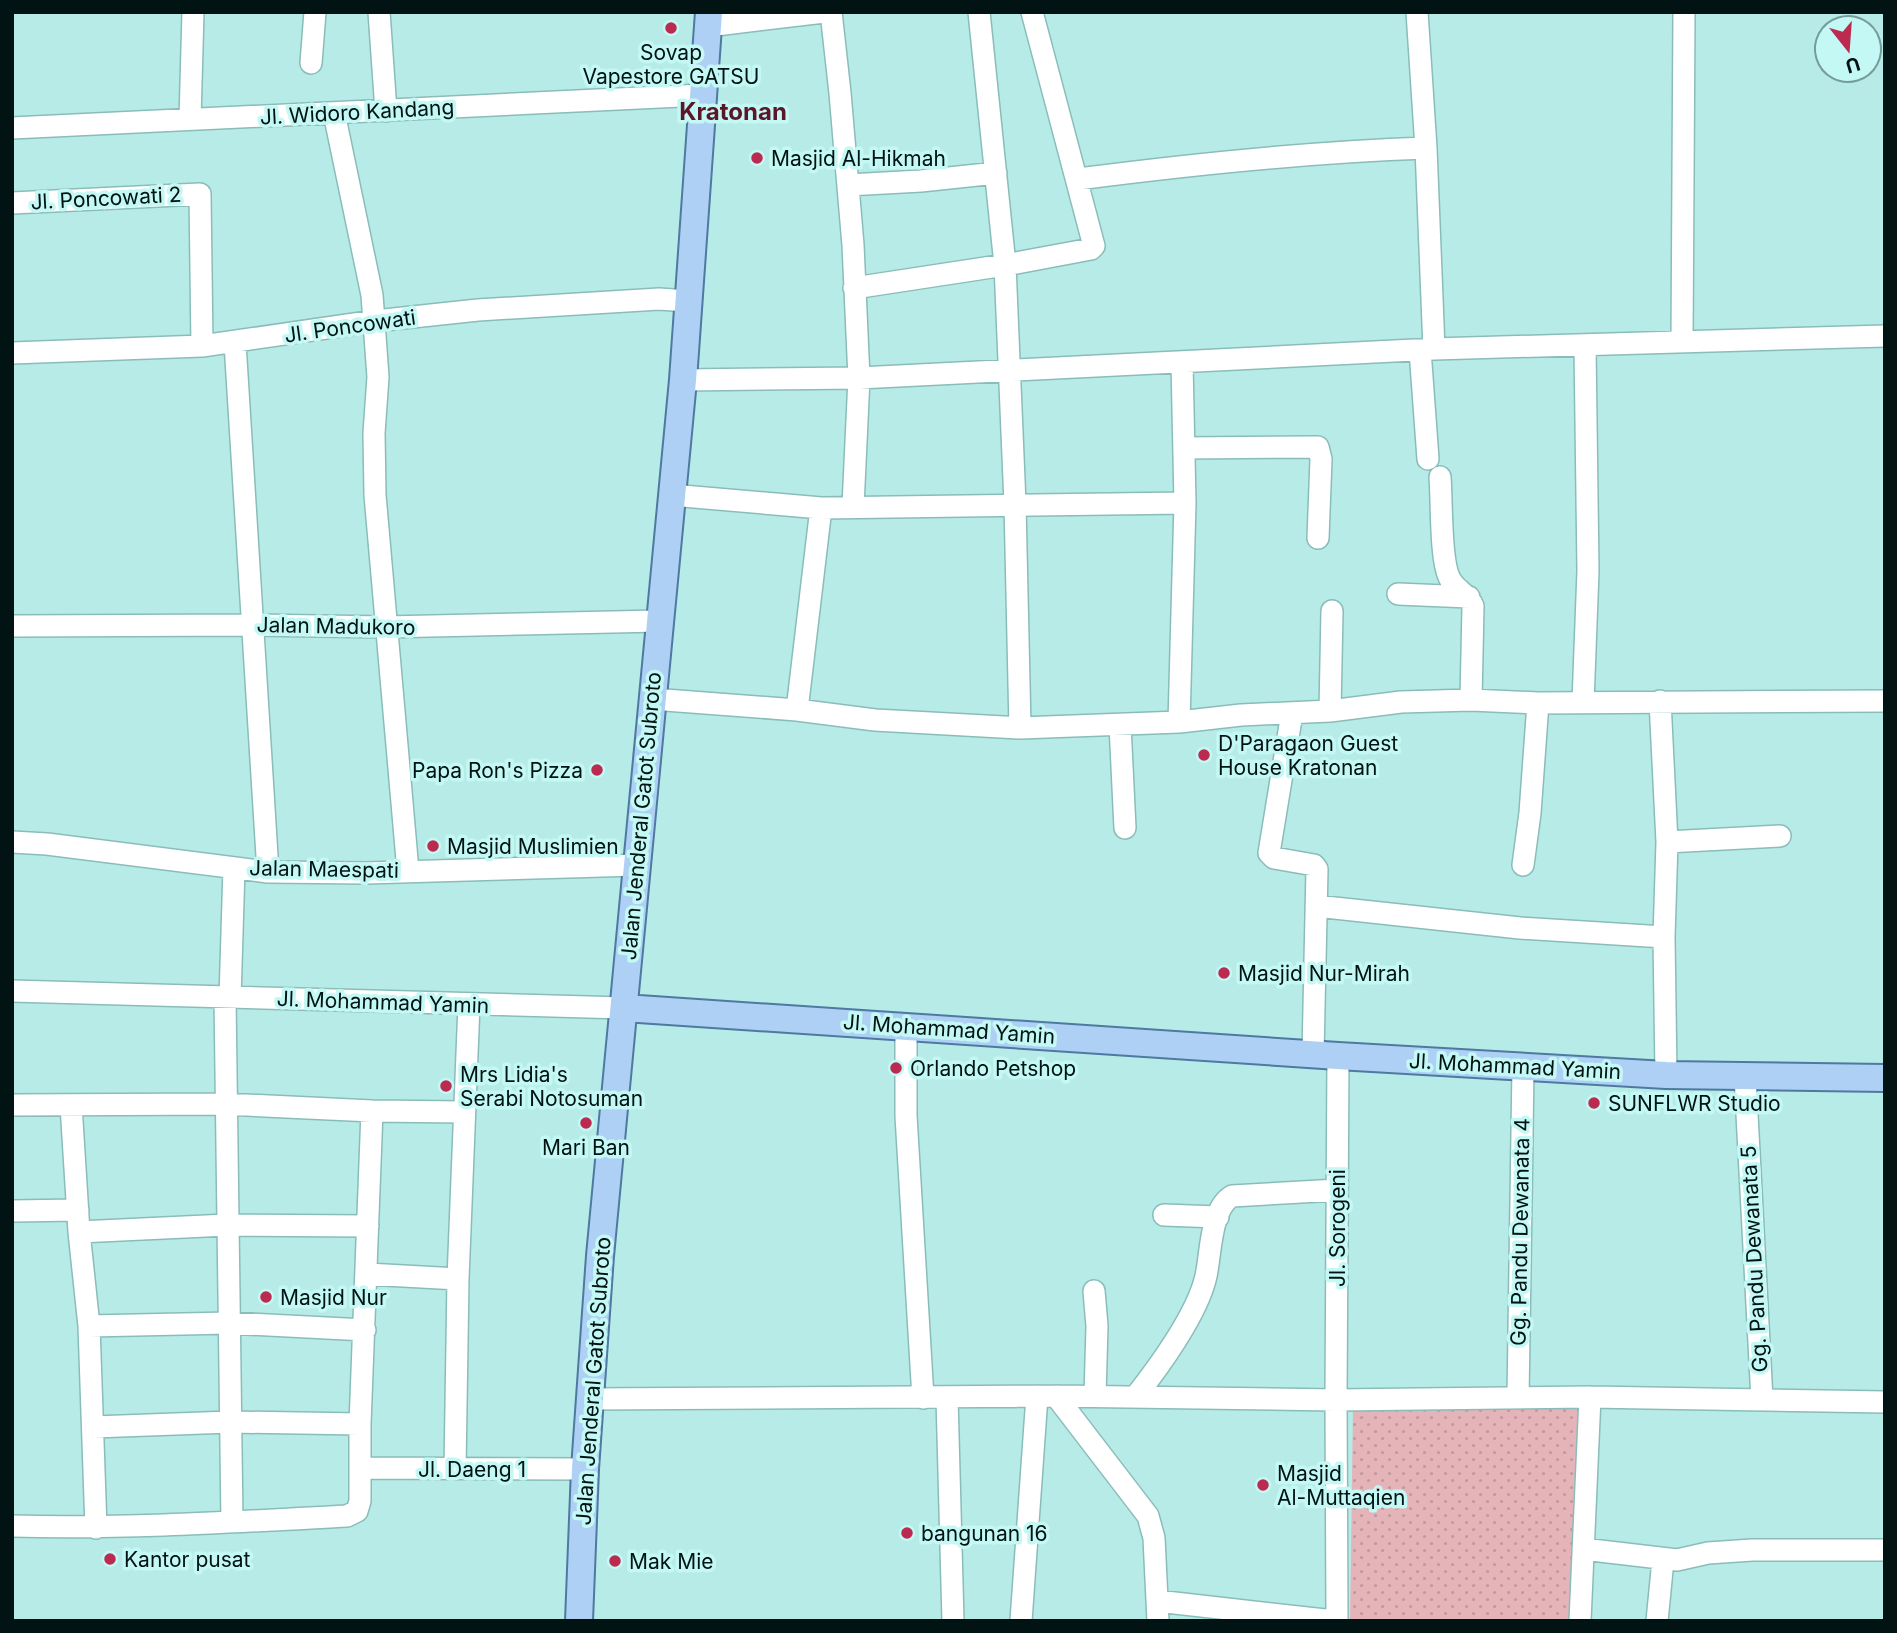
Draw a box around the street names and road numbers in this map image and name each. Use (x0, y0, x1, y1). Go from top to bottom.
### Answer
street label: Jl. Widoro Kandang (259, 94, 455, 130)
street label: Jl. Poncowati 2 (30, 182, 182, 214)
street label: Jl. Poncowati (283, 304, 417, 348)
street label: Jalan Madukoro (256, 612, 416, 640)
street label: Jalan Jenderal Gatot Subroto (616, 671, 666, 961)
street label: Jalan Maespati (249, 855, 399, 883)
street label: Jl. Mohammad Yamin (276, 986, 490, 1018)
street label: Jl. Mohammad Yamin (842, 1009, 1056, 1049)
street label: Jl. Mohammad Yamin (1408, 1048, 1622, 1084)
street label: Gg. Pandu Dewanata 4 (1506, 1118, 1534, 1346)
street label: Gg. Pandu Dewanata 5 (1736, 1145, 1772, 1373)
street label: Jl. Sorogeni (1325, 1169, 1350, 1287)
street label: Jalan Jenderal Gatot Subroto (570, 1236, 616, 1526)
street label: Jl. Daeng 1 (418, 1457, 526, 1482)

